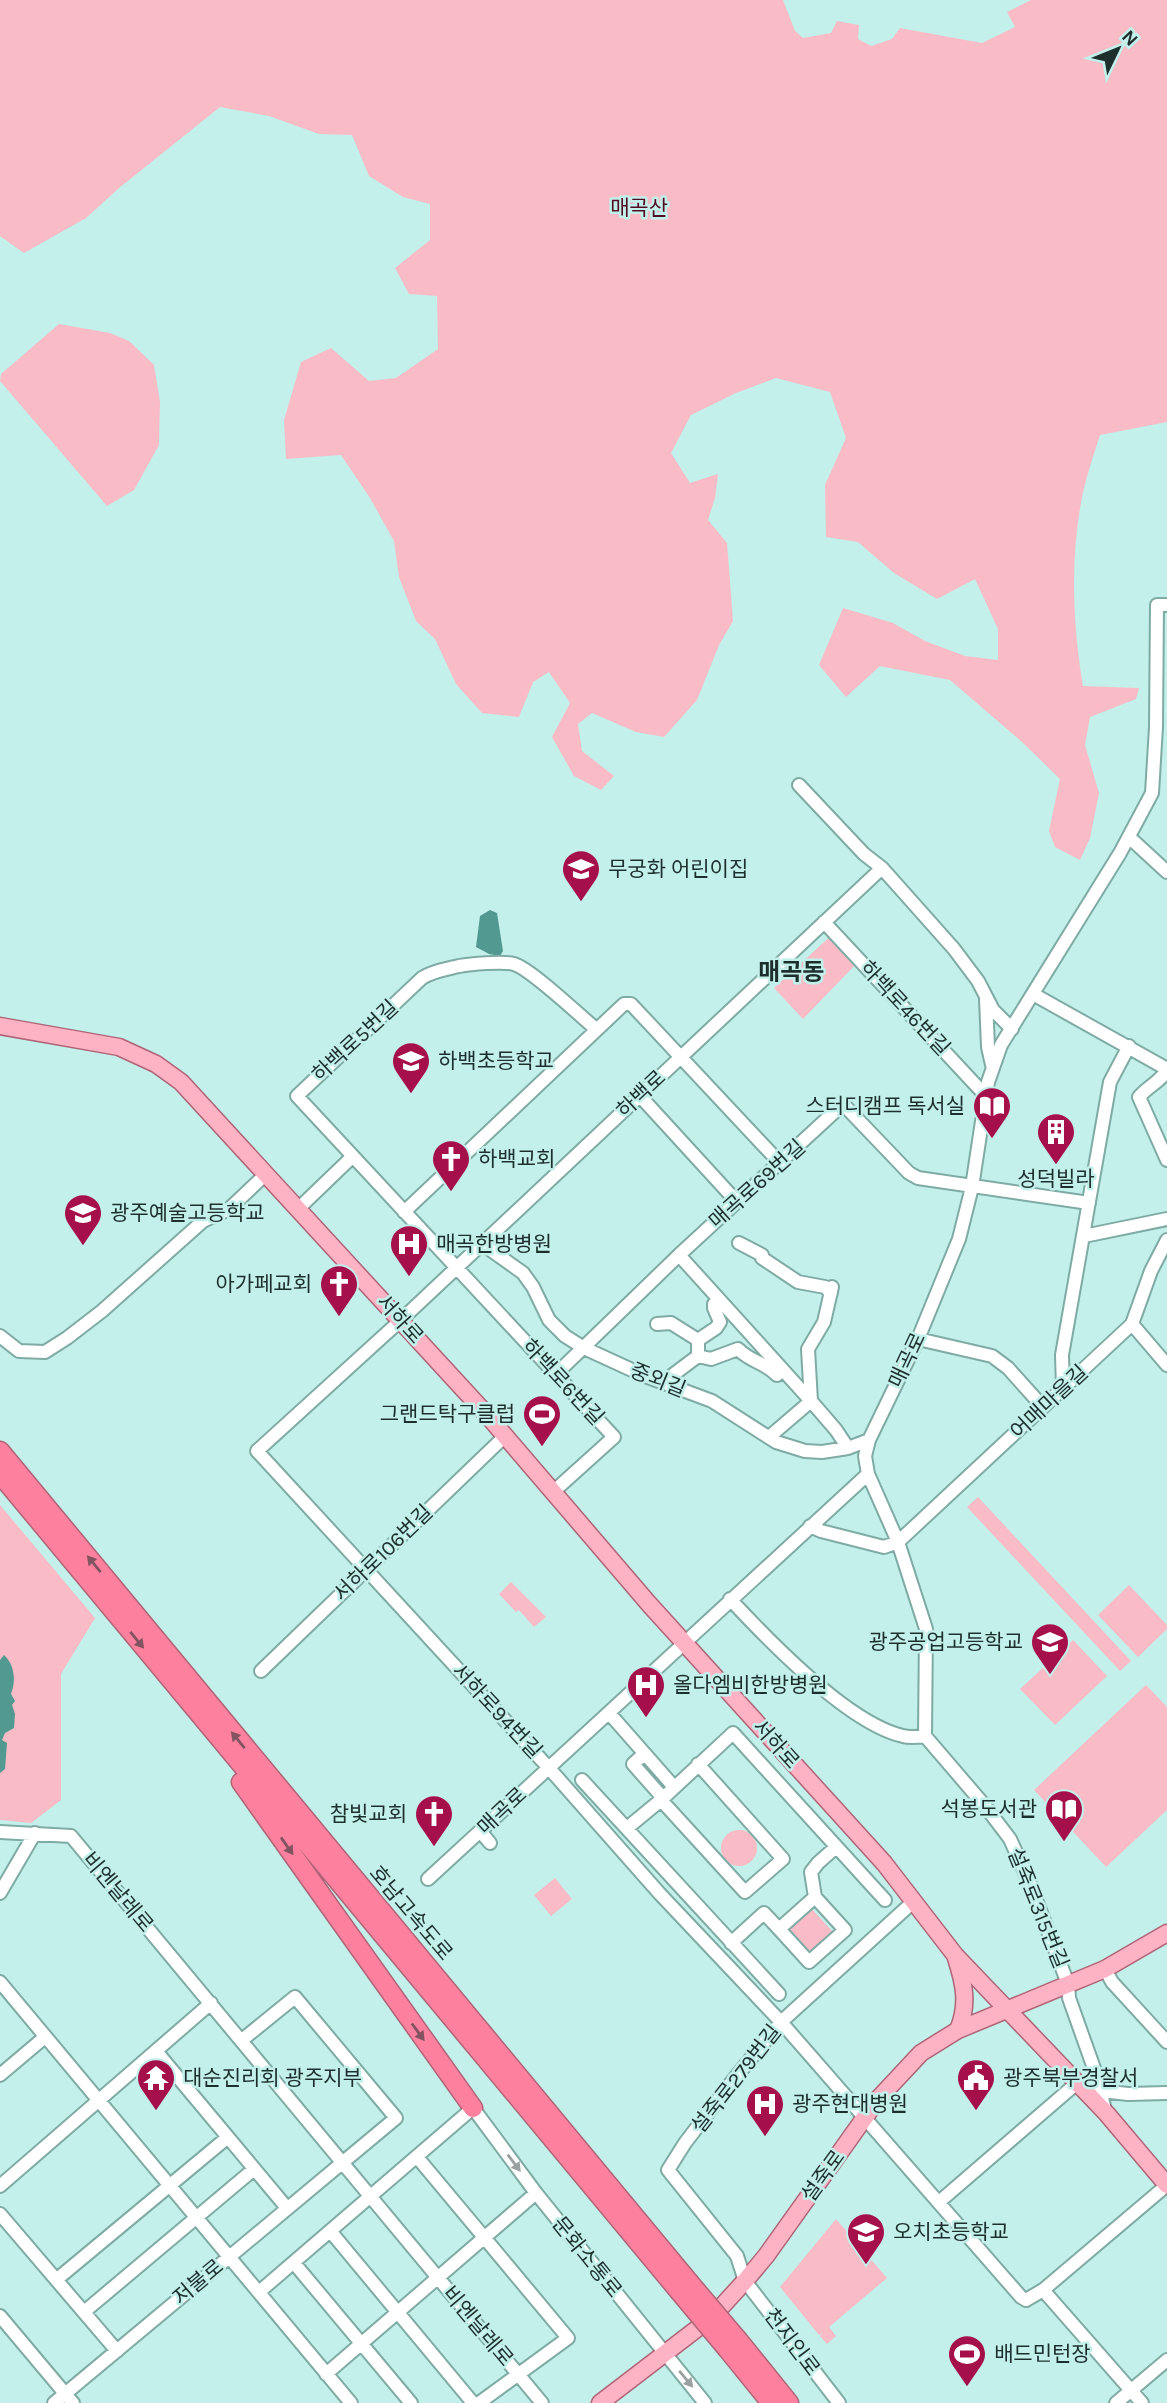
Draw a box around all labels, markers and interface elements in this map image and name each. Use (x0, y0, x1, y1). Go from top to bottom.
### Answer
north arrow (1083, 14, 1153, 84)
text: N (1117, 26, 1142, 51)
park label: 매곡산 (610, 196, 668, 220)
school or university icon: 무궁화 어린이집 (560, 848, 602, 903)
place label: 무궁화 어린이집 (608, 857, 748, 881)
street label: 하백로46번길 (855, 956, 955, 1060)
district label: 매곡동 (758, 958, 824, 986)
street label: 하백로5번길 (307, 995, 403, 1087)
school or university icon: 하백초등학교 (390, 1040, 432, 1095)
place label: 하백초등학교 (438, 1049, 554, 1073)
street label: 하백로 (612, 1065, 670, 1123)
library icon: 스터디캠프 독서실 (971, 1085, 1013, 1140)
place label: 스터디캠프 독서실 (805, 1094, 965, 1118)
building icon: 성덕빌라 (1035, 1111, 1077, 1166)
street label: 매곡로69번길 (704, 1135, 810, 1233)
church icon: 하백교회 (430, 1138, 472, 1193)
place label: 하백교회 (478, 1147, 555, 1171)
place label: 성덕빌라 (1017, 1167, 1095, 1191)
school or university icon: 광주예술고등학교 (62, 1192, 104, 1247)
place label: 광주예술고등학교 (110, 1201, 265, 1225)
hospital icon: 매곡한방병원 (388, 1223, 430, 1278)
place label: 매곡한방병원 (436, 1232, 552, 1256)
church icon: 아가페교회 (318, 1263, 360, 1318)
place label: 아가페교회 (215, 1272, 312, 1296)
street label: 서하로 (372, 1289, 428, 1349)
street label: 매곡로 (884, 1329, 930, 1391)
street label: 하백로6번길 (517, 1334, 609, 1430)
street label: 중외길 (627, 1358, 689, 1402)
street label: 어매마을길 (1005, 1360, 1093, 1444)
sports icon: 그랜드탁구클럽 (521, 1393, 563, 1448)
place label: 그랜드탁구클럽 (380, 1402, 515, 1426)
street label: 서하로106번길 (329, 1500, 437, 1606)
one-way arrow (87, 1556, 102, 1573)
school or university icon: 광주공업고등학교 (1029, 1621, 1071, 1676)
one-way arrow (129, 1630, 144, 1648)
place label: 광주공업고등학교 (868, 1630, 1023, 1654)
street label: 서하로94번길 (447, 1659, 547, 1763)
hospital icon: 올다엠비한방병원 (625, 1664, 667, 1719)
place label: 올다엠비한방병원 (673, 1673, 828, 1697)
street label: 서하로 (748, 1714, 804, 1774)
one-way arrow (231, 1731, 246, 1749)
street label: 매곡로 (473, 1782, 531, 1840)
library icon: 석봉도서관 (1043, 1788, 1085, 1843)
church icon: 참빛교회 (413, 1793, 455, 1848)
place label: 석봉도서관 (940, 1797, 1037, 1821)
place label: 참빛교회 (330, 1802, 407, 1826)
one-way arrow (280, 1837, 294, 1855)
street label: 설죽로315번길 (1003, 1844, 1073, 1972)
street label: 비엔날레로 (78, 1847, 158, 1937)
street label: 호남고속도로 (365, 1861, 457, 1965)
street label: 설죽로279번길 (686, 2020, 786, 2138)
one-way arrow (410, 2023, 424, 2041)
temple icon: 대순진리회 광주지부 (135, 2057, 177, 2112)
public building icon: 광주북부경찰서 (955, 2057, 997, 2112)
place label: 대순진리회 광주지부 (183, 2066, 362, 2090)
place label: 광주북부경찰서 (1003, 2066, 1138, 2090)
hospital icon: 광주현대병원 (744, 2083, 786, 2138)
place label: 광주현대병원 (792, 2092, 908, 2116)
street label: 설죽로 (796, 2145, 850, 2207)
one-way arrow (506, 2154, 520, 2172)
school or university icon: 오치초등학교 (845, 2211, 887, 2266)
street label: 문화소통로 (547, 2212, 627, 2302)
place label: 오치초등학교 (893, 2220, 1009, 2244)
street label: 저불로 (168, 2254, 228, 2310)
street label: 비엔날레로 (438, 2281, 518, 2371)
street label: 천지인로 (759, 2304, 825, 2380)
sports icon: 배드민턴장 (946, 2333, 988, 2388)
place label: 배드민턴장 (994, 2342, 1091, 2366)
one-way arrow (678, 2371, 693, 2388)

